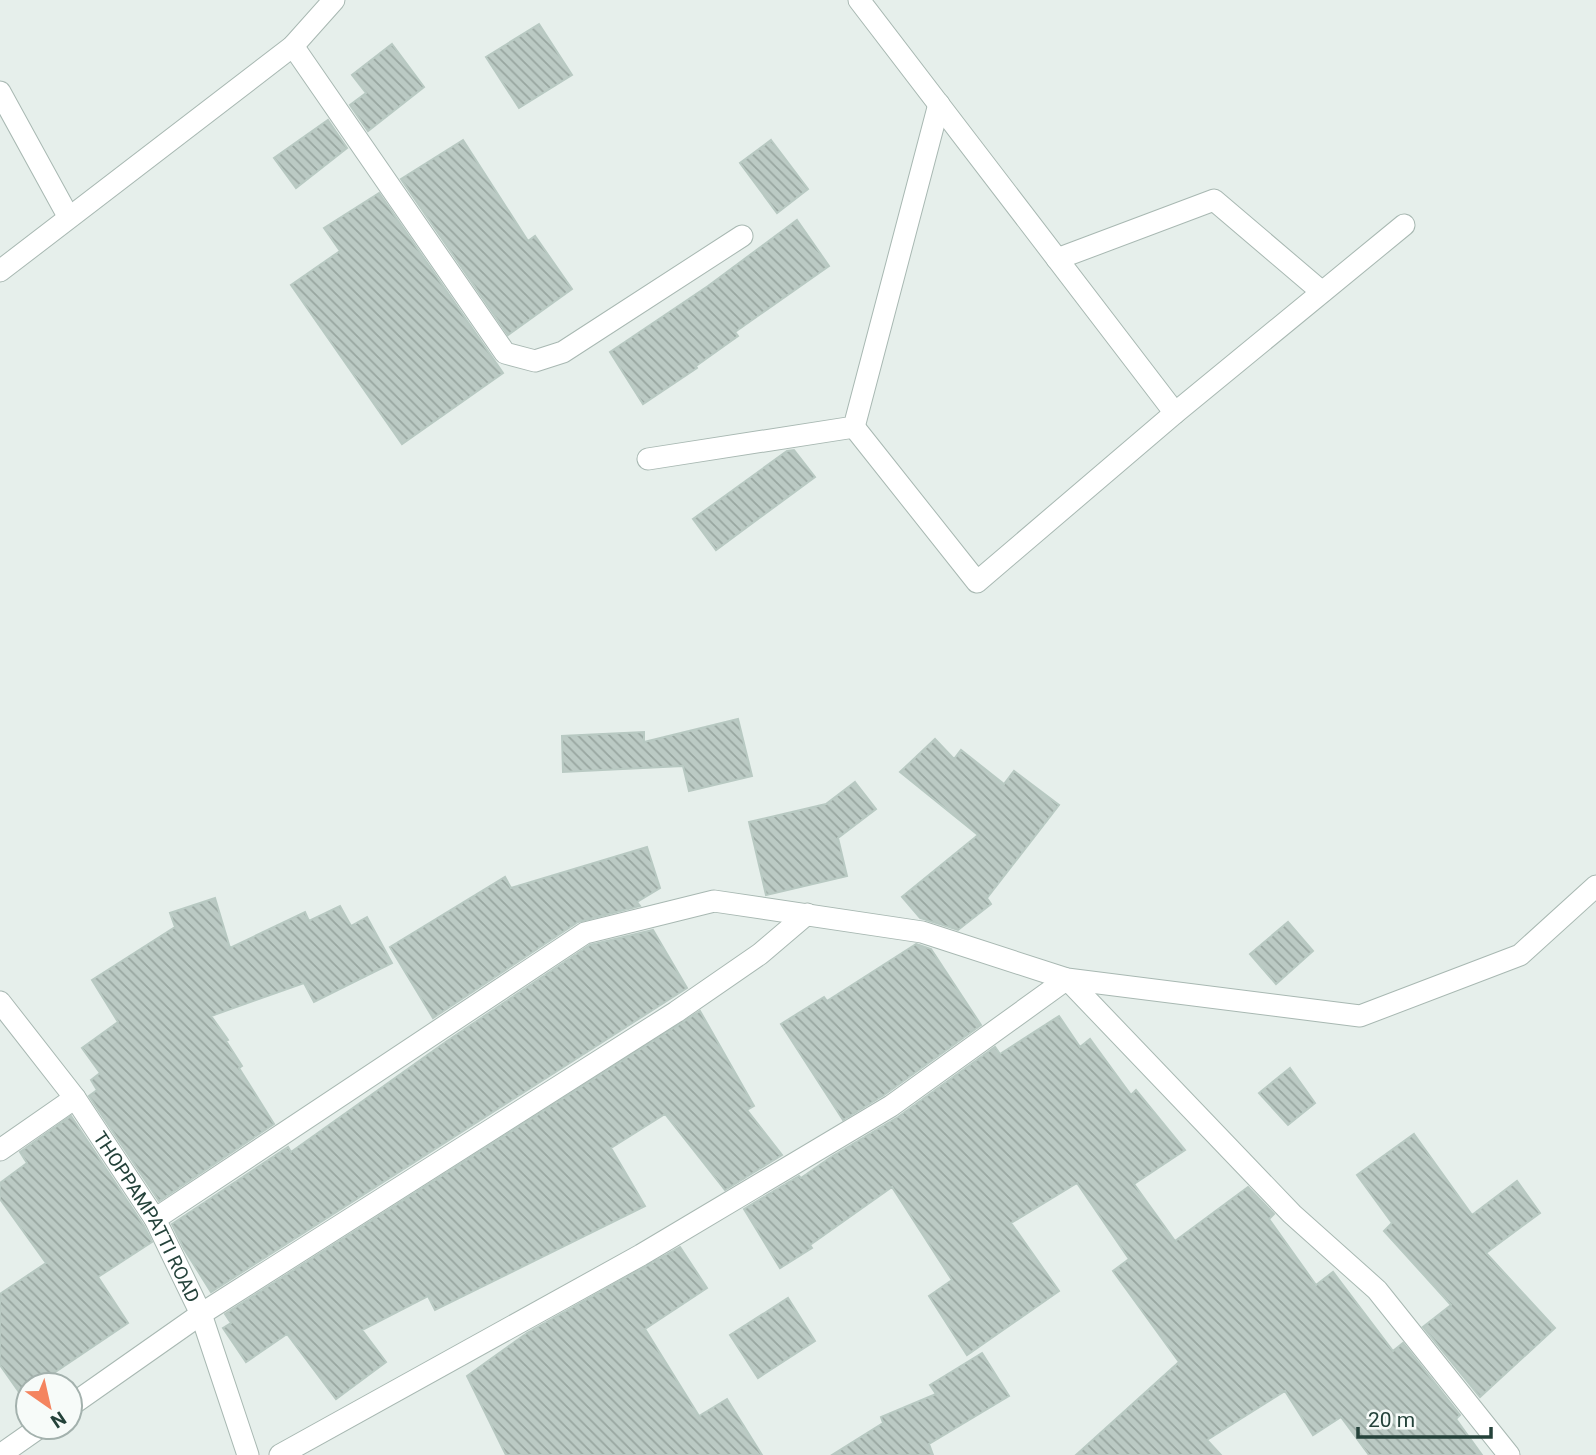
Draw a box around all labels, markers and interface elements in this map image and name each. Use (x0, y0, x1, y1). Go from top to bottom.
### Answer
street label: THOPPAMPATTI ROAD (89, 1127, 205, 1306)
north arrow (14, 1371, 84, 1441)
scale bar (1358, 1396, 1491, 1440)
text: N (46, 1406, 70, 1433)
text: 20 m (1368, 1408, 1415, 1432)

